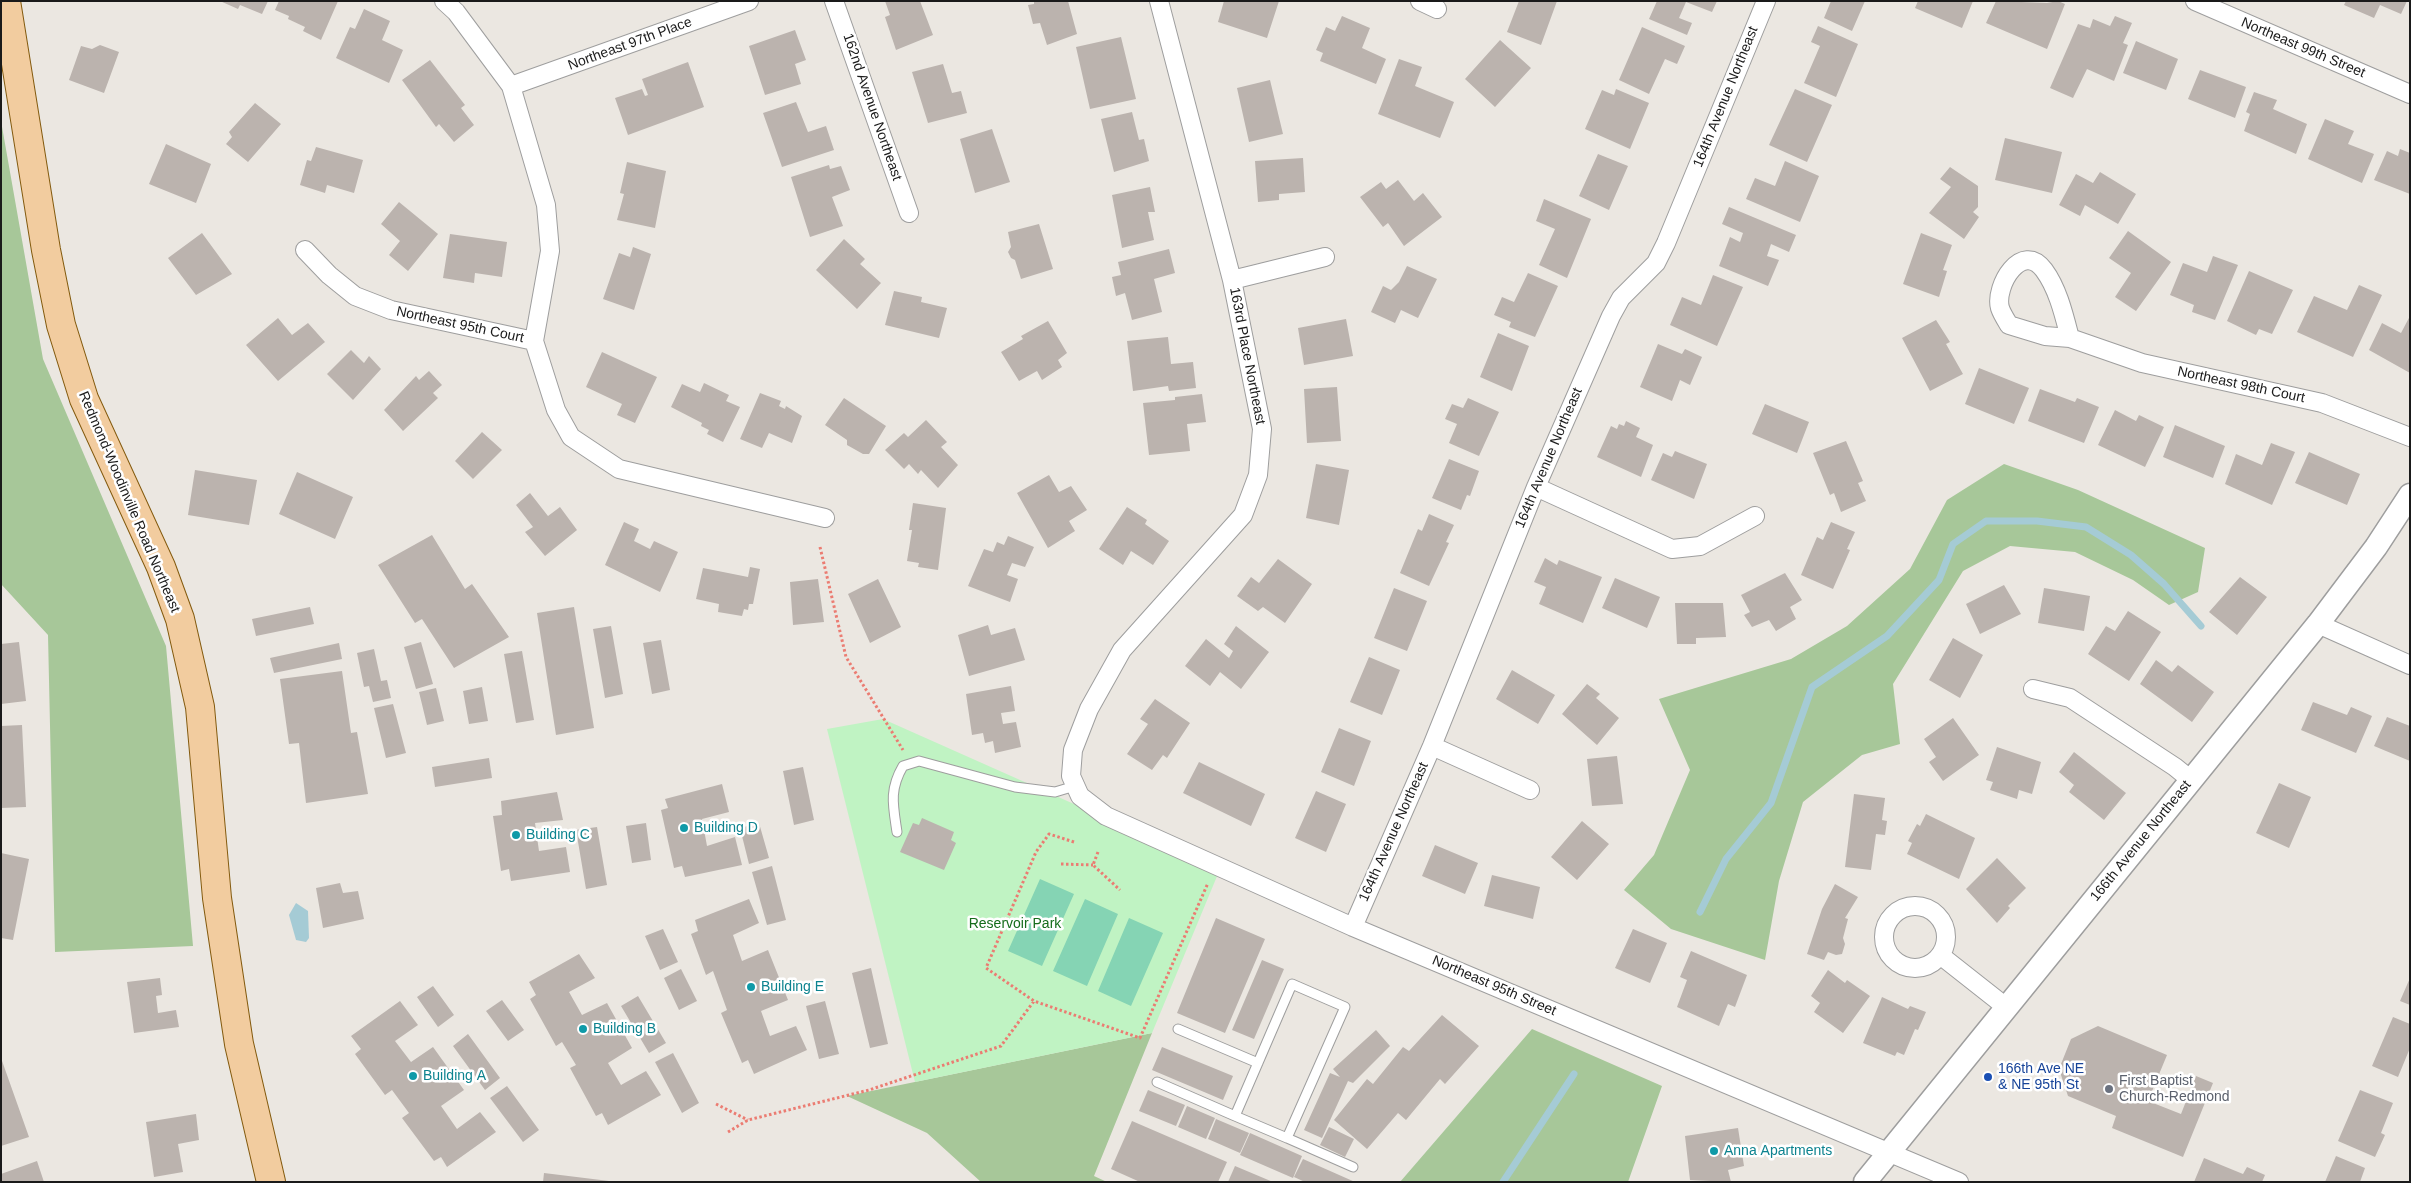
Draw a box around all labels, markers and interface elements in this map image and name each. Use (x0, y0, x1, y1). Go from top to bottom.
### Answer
street label: Northeast 97th Place (566, 14, 694, 74)
street label: Northeast 99th Street (2238, 14, 2368, 82)
street label: 164th Avenue Northeast (1690, 24, 1762, 170)
street label: 162nd Avenue Northeast (839, 31, 905, 183)
street label: 163rd Place Northeast (1225, 286, 1269, 426)
street label: Northeast 95th Court (395, 303, 525, 347)
street label: Northeast 98th Court (2176, 363, 2306, 407)
street label: 164th Avenue Northeast (1512, 385, 1586, 531)
street label: Redmond-Woodinville Road Northeast (75, 389, 183, 615)
street label: 164th Avenue Northeast (1356, 760, 1432, 904)
street label: 166th Avenue Northeast (2087, 777, 2195, 905)
place label: Building D (694, 820, 758, 836)
marker: Building D (678, 822, 690, 834)
place label: Building C (526, 827, 590, 843)
marker: Building C (510, 829, 522, 841)
park label: Reservoir Park (969, 916, 1061, 932)
street label: Northeast 95th Street (1429, 952, 1559, 1020)
place label: Building E (761, 979, 824, 995)
marker: Building E (745, 981, 757, 993)
place label: Building B (593, 1021, 656, 1037)
marker: Building B (577, 1023, 589, 1035)
place label: 166th Ave NE & NE 95th St (1998, 1061, 2084, 1094)
place label: Building A (423, 1068, 486, 1084)
marker: Building A (407, 1070, 419, 1082)
marker: 166th Ave NE & NE 95th St (1982, 1071, 1994, 1083)
place label: First Baptist Church-Redmond (2119, 1073, 2229, 1106)
marker: First Baptist Church-Redmond (2103, 1083, 2115, 1095)
place label: Anna Apartments (1724, 1143, 1832, 1159)
marker: Anna Apartments (1708, 1145, 1720, 1157)

